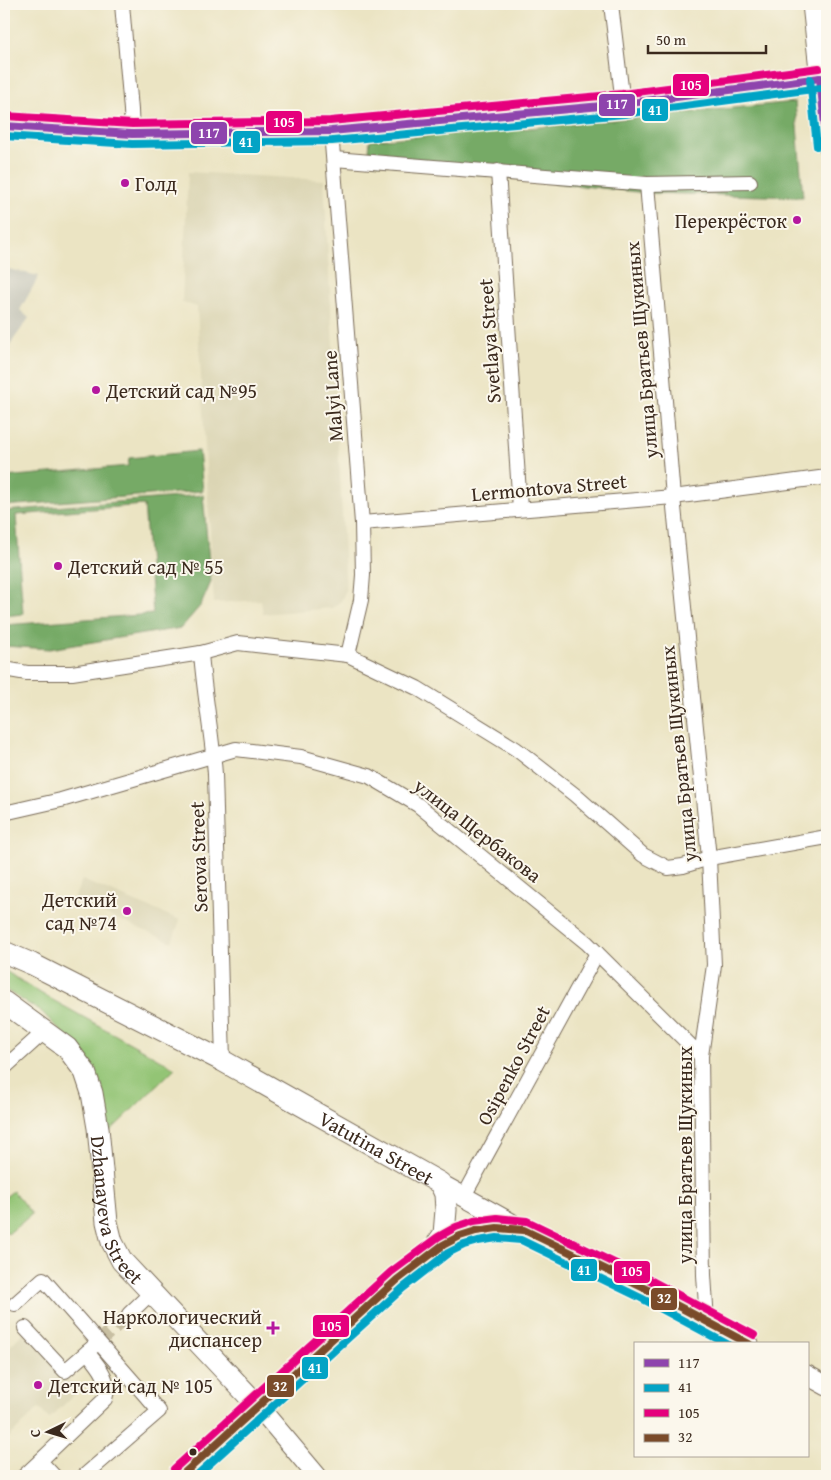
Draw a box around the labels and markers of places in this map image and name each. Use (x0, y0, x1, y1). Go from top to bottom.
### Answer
place label: Голд (135, 169, 177, 198)
marker: Голд (119, 177, 131, 189)
place label: Перекрёсток (675, 206, 788, 235)
marker: Перекрёсток (791, 214, 803, 226)
place label: Детский сад №95 (105, 376, 257, 405)
marker: Детский сад №95 (90, 384, 102, 396)
place label: Детский сад № 55 (67, 552, 224, 581)
marker: Детский сад № 55 (52, 560, 64, 572)
place label: Детский сад №74 (41, 885, 117, 937)
marker: Детский сад №74 (121, 905, 133, 917)
place label: Наркологический диспансер (103, 1302, 262, 1354)
marker: Наркологический диспансер (266, 1321, 280, 1335)
place label: Детский сад № 105 (47, 1371, 213, 1400)
marker: Детский сад № 105 (32, 1379, 44, 1391)
unlabelled marker (188, 1447, 198, 1457)

